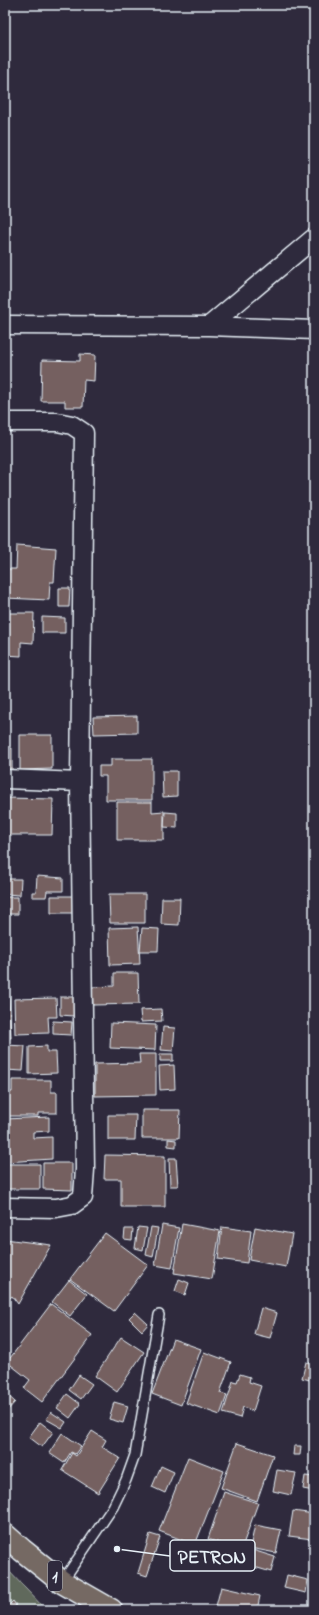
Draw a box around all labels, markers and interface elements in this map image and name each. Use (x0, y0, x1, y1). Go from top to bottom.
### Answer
callout: PETRON (170, 1540, 255, 1571)
text: PETRON (178, 1545, 246, 1572)
road number: 1 (48, 1561, 62, 1591)

